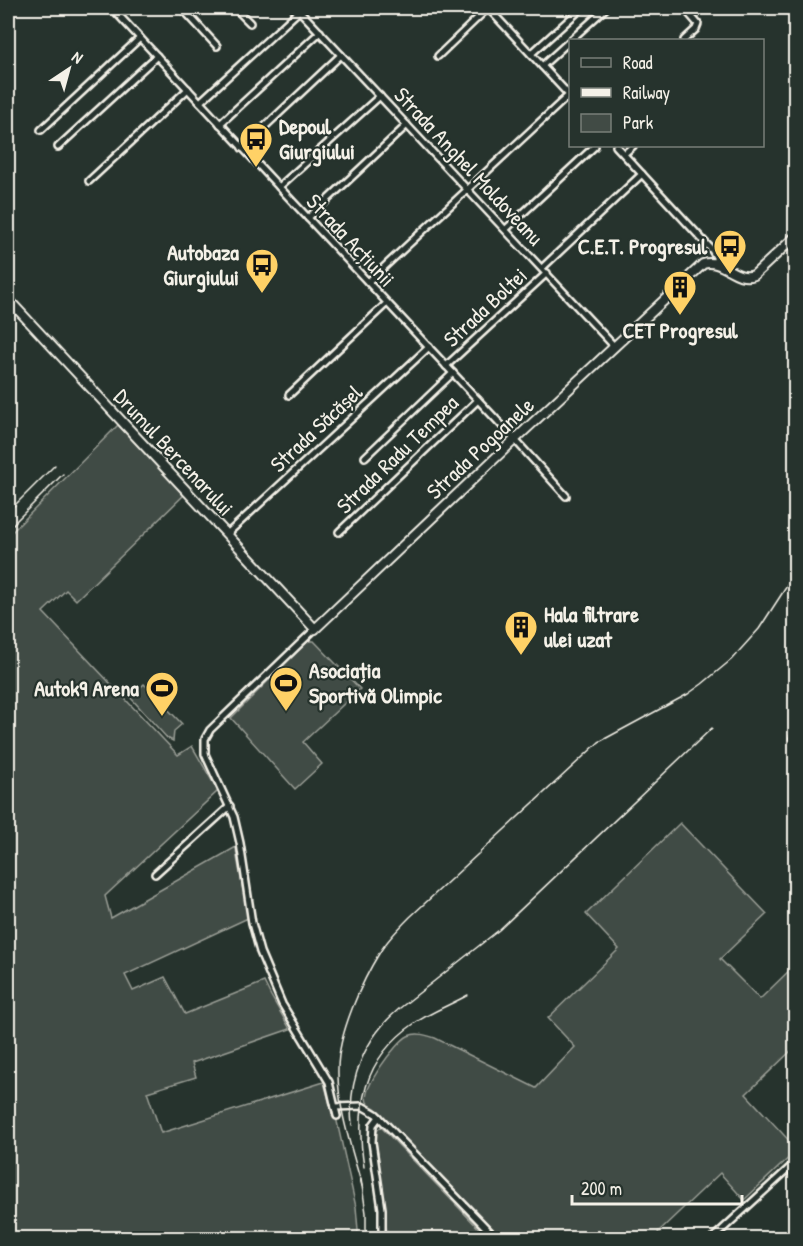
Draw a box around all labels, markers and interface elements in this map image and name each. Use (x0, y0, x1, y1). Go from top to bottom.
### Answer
north arrow (39, 39, 99, 99)
legend (569, 39, 764, 147)
text: N (68, 45, 88, 69)
text: Road (623, 50, 653, 75)
street label: Strada Anghel Moldoveanu (388, 80, 551, 252)
text: Railway (623, 80, 670, 105)
text: Park (623, 110, 654, 135)
place label: Depoul Giurgiului (279, 111, 355, 167)
bus stop icon: Depoul Giurgiului (238, 121, 274, 168)
street label: Strada Acțiunii (300, 187, 402, 293)
bus stop icon: C.E.T. Progresul (712, 228, 748, 275)
place label: C.E.T. Progresul (578, 231, 708, 262)
place label: Autobaza Giurgiului (163, 237, 239, 293)
bus stop icon: Autobaza Giurgiului (244, 247, 280, 294)
street label: Strada Boltei (437, 261, 533, 353)
building icon: CET Progresul (662, 269, 698, 316)
place label: CET Progresul (622, 315, 739, 346)
street label: Strada Săcășel (263, 377, 369, 479)
street label: Drumul Bercenarului (107, 382, 241, 522)
street label: Strada Radu Tempea (329, 388, 465, 520)
street label: Strada Pogoanele (420, 390, 541, 506)
place label: Hala filtrare ulei uzat (544, 599, 639, 654)
building icon: Hala filtrare ulei uzat (503, 609, 539, 656)
place label: Asociația Sportivă Olimpic (309, 655, 442, 711)
sports icon: Asociația Sportivă Olimpic (268, 665, 304, 712)
sports icon: Autok9 Arena (144, 670, 180, 717)
place label: Autok9 Arena (34, 673, 139, 703)
scale bar (572, 1168, 742, 1206)
text: 200 m (581, 1176, 622, 1201)

